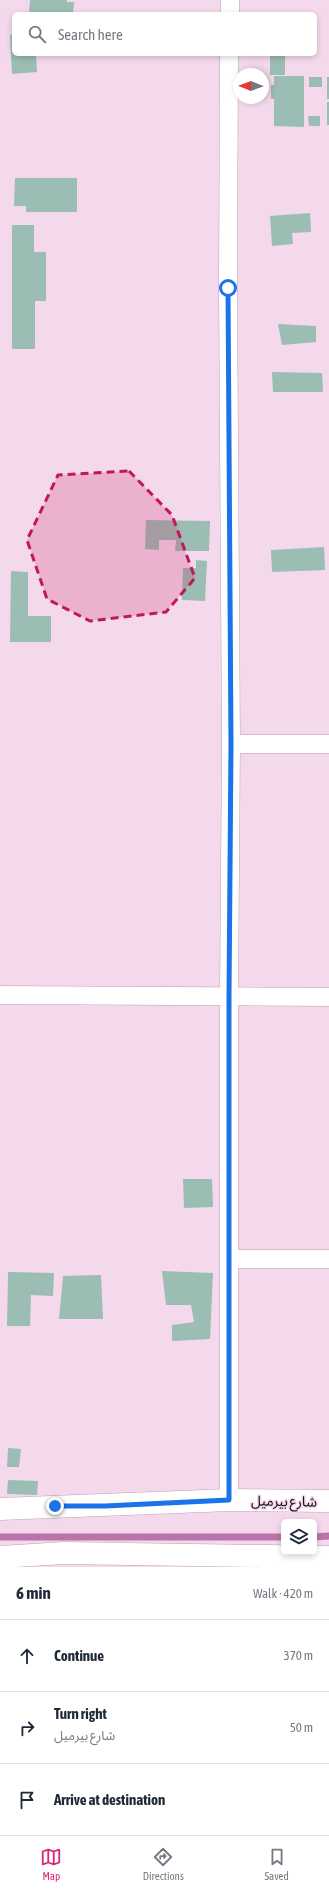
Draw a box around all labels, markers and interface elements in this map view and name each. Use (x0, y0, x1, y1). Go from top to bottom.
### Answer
search box (12, 12, 317, 56)
icon: search (26, 23, 48, 45)
text: Search here (58, 26, 123, 43)
north arrow (233, 68, 269, 104)
route start (219, 279, 237, 297)
street label: شارع بيرميل (251, 1492, 317, 1513)
route end (46, 1497, 64, 1515)
map controls (281, 1519, 317, 1555)
button: layers (281, 1519, 317, 1555)
text: 6 min (16, 1583, 51, 1603)
text: Walk · 420 m (253, 1586, 313, 1601)
icon: ahead (16, 1645, 38, 1667)
text: Continue (54, 1647, 104, 1664)
text: 370 m (284, 1648, 313, 1663)
text: Turn right (54, 1705, 107, 1722)
icon: right (16, 1717, 38, 1739)
text: 50 m (290, 1720, 313, 1735)
text: شارع بيرميل (54, 1728, 115, 1743)
icon: arrive (16, 1789, 38, 1811)
text: Arrive at destination (54, 1791, 165, 1808)
tab: Map (40, 1846, 62, 1882)
tab: Directions (143, 1846, 184, 1882)
tab: Saved (264, 1846, 289, 1882)

